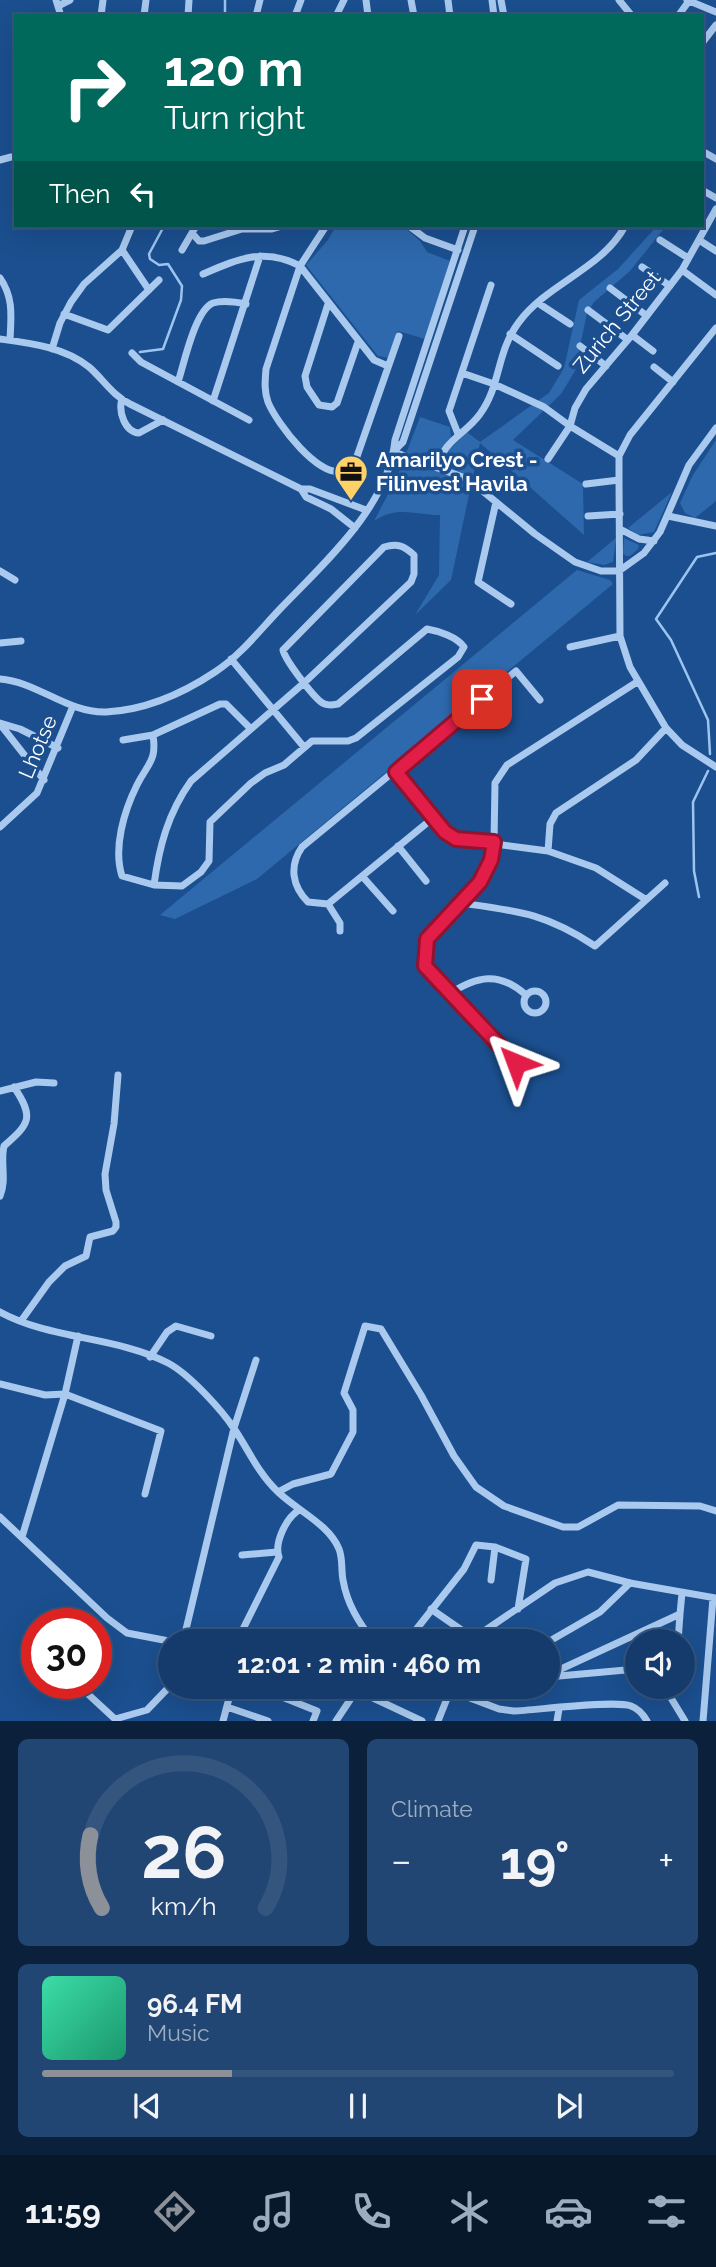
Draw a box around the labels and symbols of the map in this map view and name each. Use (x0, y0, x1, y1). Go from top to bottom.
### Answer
street label: Zurich Street (568, 265, 666, 378)
place label: Amarilyo Crest - Filinvest Havila (376, 447, 537, 496)
office icon: Amarilyo Crest - Filinvest Havila (332, 453, 370, 502)
pin (452, 669, 512, 729)
street label: Lhotse (13, 711, 62, 782)
position arrow (479, 1026, 553, 1100)
speed limit sign: 30 (21, 1608, 112, 1699)

